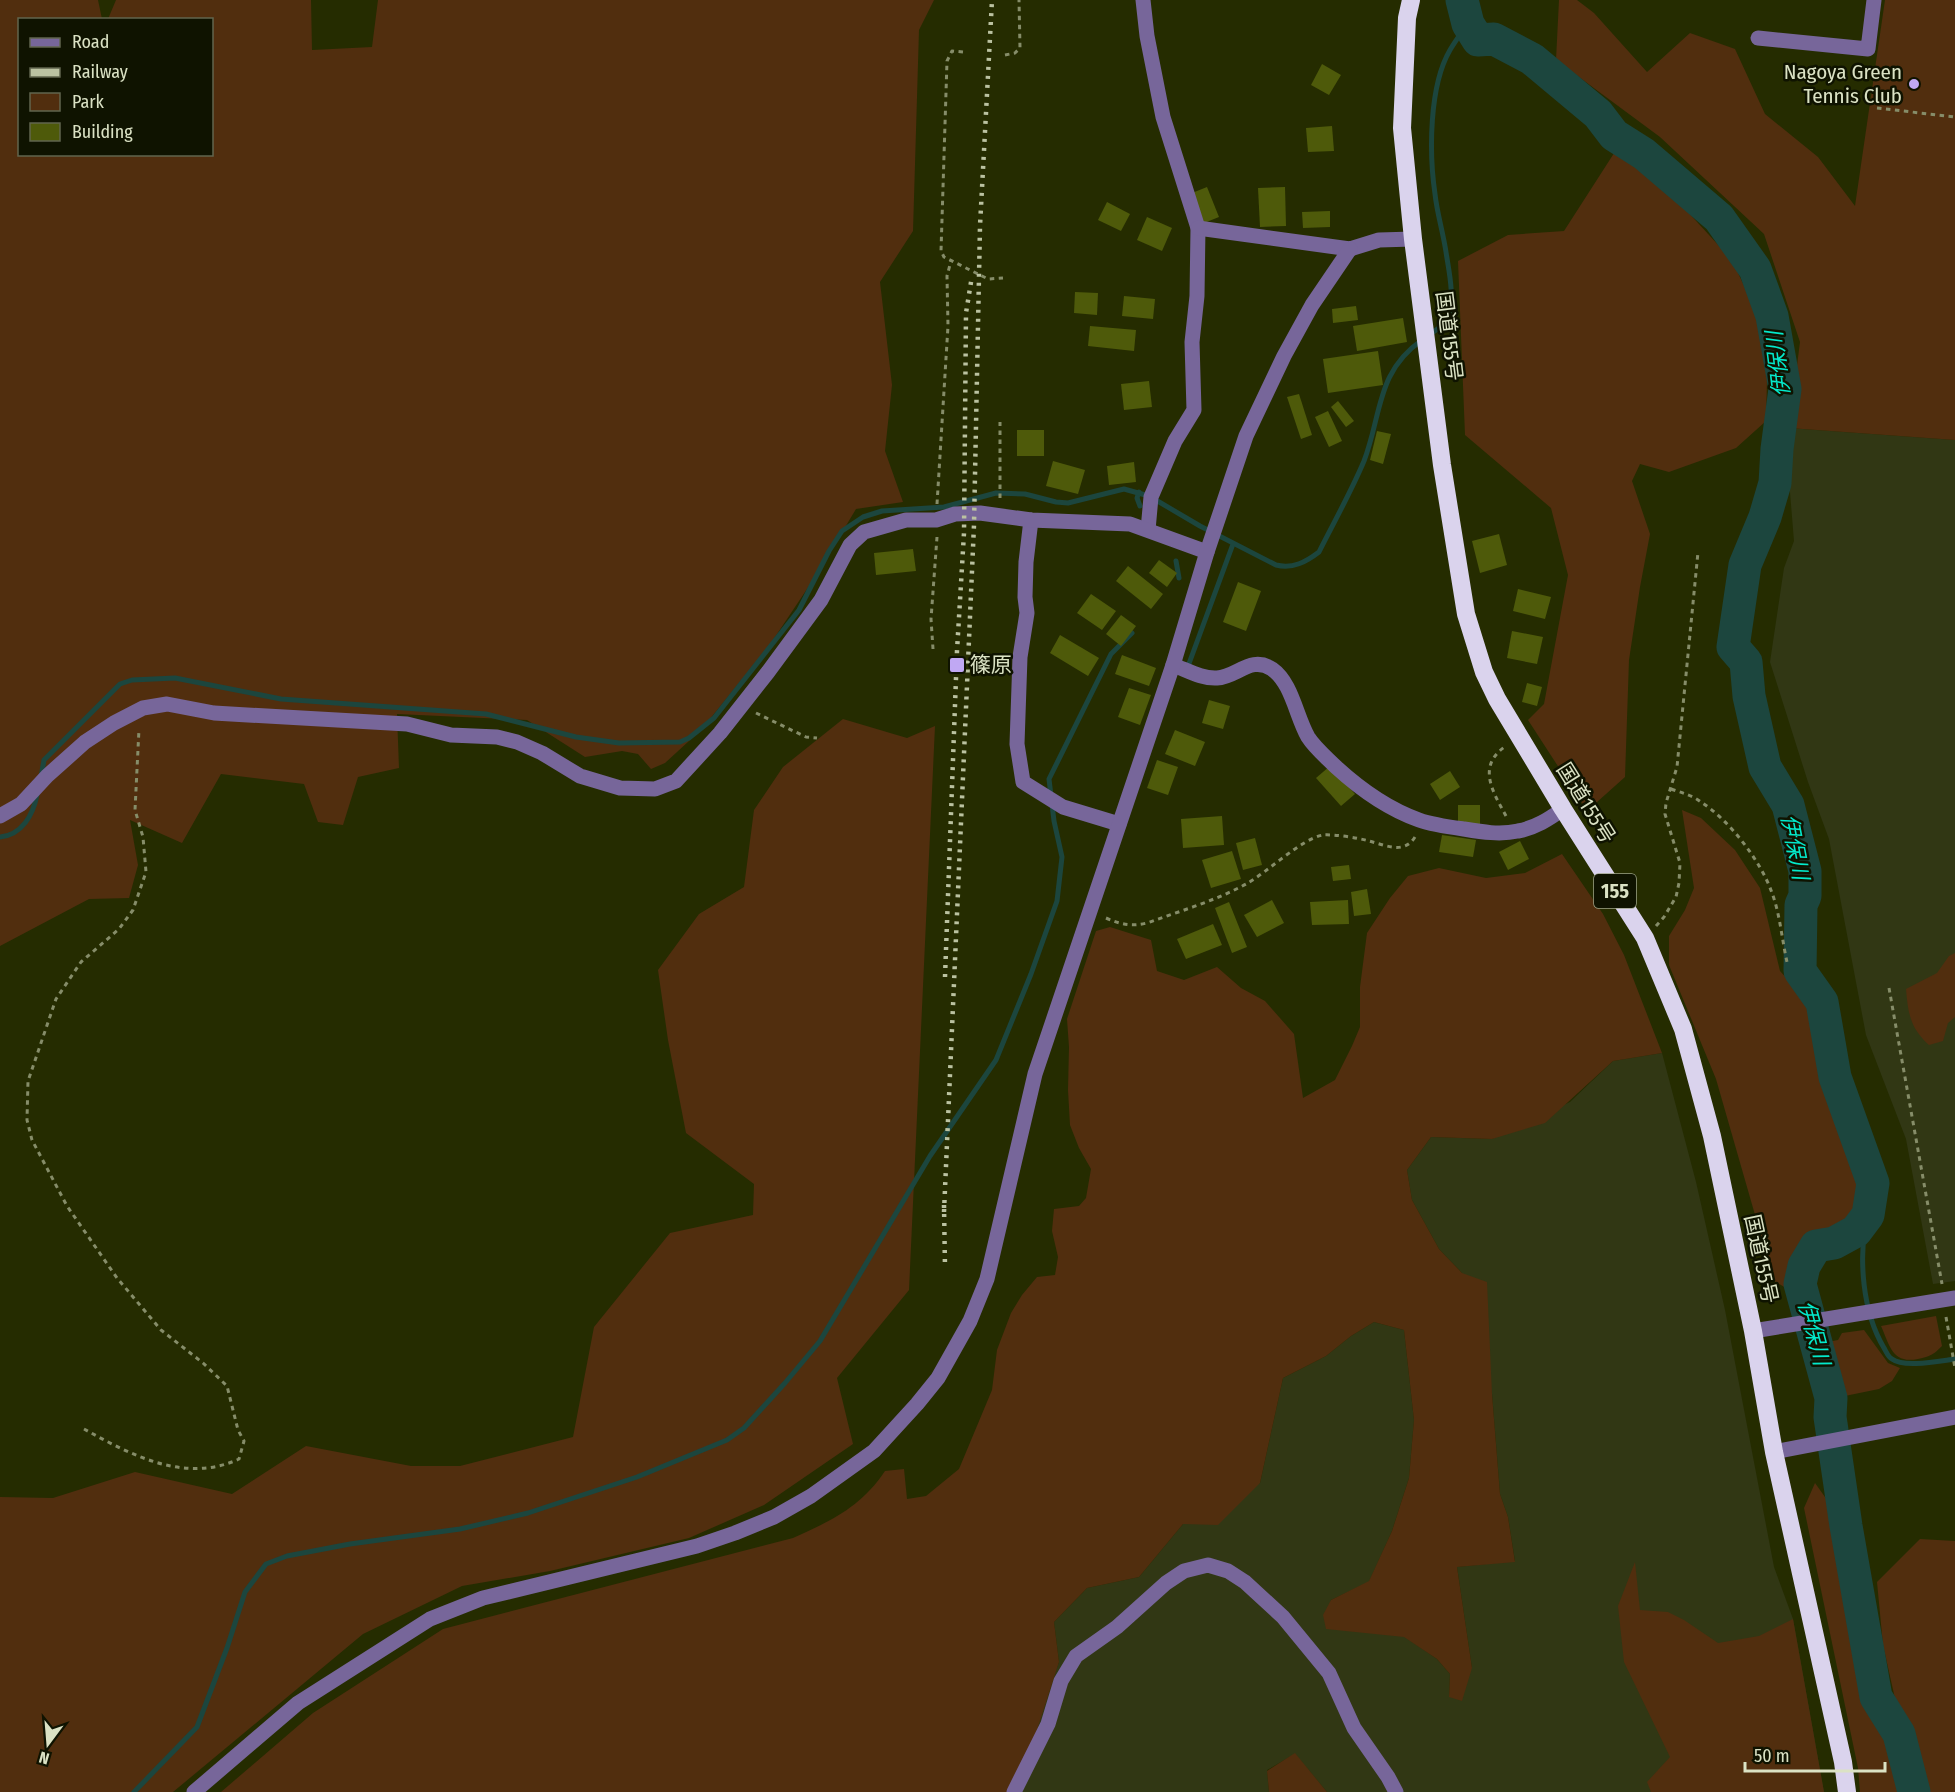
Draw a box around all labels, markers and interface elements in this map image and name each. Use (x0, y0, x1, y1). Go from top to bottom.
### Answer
legend (18, 18, 213, 156)
text: Road (72, 31, 109, 53)
place label: Nagoya Green Tennis Club (1784, 59, 1902, 109)
text: Railway (72, 61, 128, 83)
marker: Nagoya Green Tennis Club (1907, 77, 1921, 91)
text: Park (72, 91, 105, 113)
text: Building (72, 121, 133, 143)
street label: 国道155号 (1431, 290, 1467, 382)
water label: 伊保川 (1760, 328, 1795, 398)
place label: 篠原 (970, 652, 1012, 678)
marker: 篠原 (948, 656, 966, 674)
street label: 国道155号 (1551, 758, 1621, 848)
water label: 伊保川 (1775, 812, 1815, 884)
road number: 155 (1594, 874, 1636, 908)
street label: 国道155号 (1739, 1212, 1783, 1306)
water label: 伊保川 (1792, 1298, 1836, 1370)
north arrow (18, 1714, 78, 1774)
scale bar (1745, 1735, 1884, 1773)
text: 50 m (1754, 1745, 1790, 1767)
text: N (37, 1747, 51, 1768)

